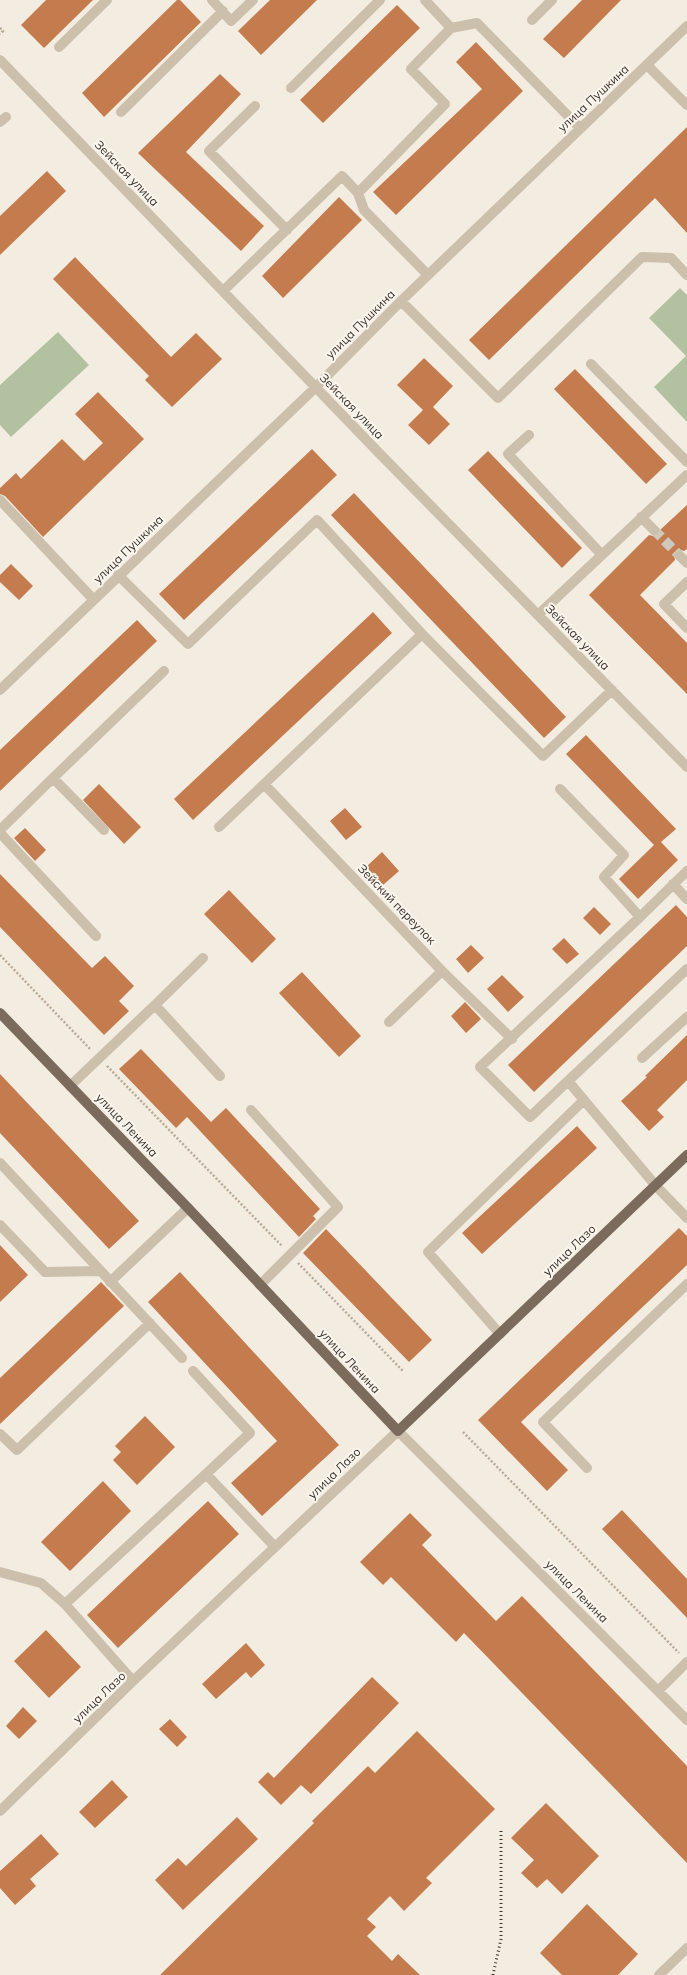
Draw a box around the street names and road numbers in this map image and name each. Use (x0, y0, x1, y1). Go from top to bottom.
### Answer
street label: улица Пушкина (554, 61, 632, 135)
street label: Зейская улица (92, 137, 162, 209)
street label: улица Пушкина (322, 286, 398, 362)
street label: Зейская улица (317, 370, 387, 442)
street label: улица Пушкина (90, 512, 166, 586)
street label: Зейская улица (543, 601, 613, 673)
street label: Зейский переулок (355, 861, 440, 948)
street label: улица Ленина (93, 1090, 161, 1160)
street label: улица Лазо (539, 1221, 599, 1279)
street label: улица Ленина (316, 1326, 384, 1396)
street label: улица Лазо (304, 1444, 364, 1502)
street label: улица Ленина (542, 1556, 612, 1626)
street label: улица Лазо (69, 1668, 129, 1726)

